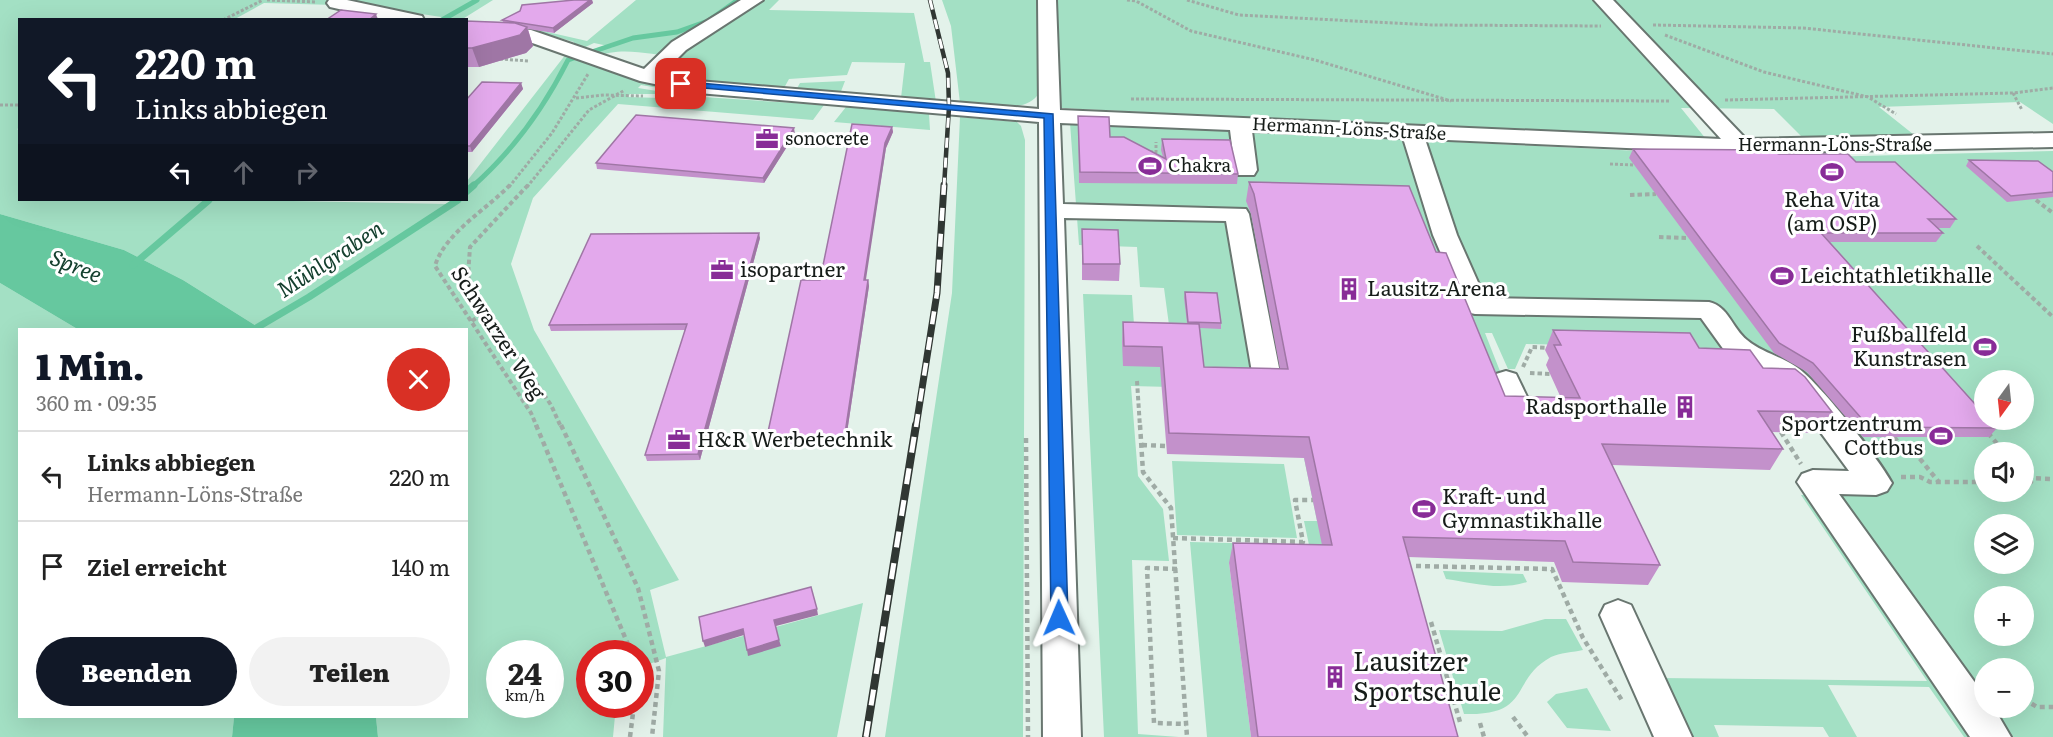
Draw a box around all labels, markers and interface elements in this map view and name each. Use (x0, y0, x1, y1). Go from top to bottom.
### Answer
text: 220 m (135, 30, 256, 92)
icon: left (36, 42, 114, 120)
pin (655, 58, 706, 109)
icon: arrive (664, 67, 697, 100)
text: Links abbiegen (135, 87, 328, 127)
street label: Hermann-Löns-Straße (1251, 109, 1447, 146)
place label: sonocrete (785, 124, 869, 151)
office icon: sonocrete (754, 126, 780, 152)
street label: Hermann-Löns-Straße (1738, 130, 1932, 157)
place label: Chakra (1168, 151, 1231, 178)
sports icon: Chakra (1137, 153, 1163, 179)
icon: left (164, 156, 197, 189)
icon: ahead (227, 156, 260, 189)
icon: right (290, 156, 323, 189)
sports icon: Reha Vita (am OSP) (1819, 159, 1845, 185)
place label: Reha Vita (am OSP) (1784, 182, 1881, 237)
water label: Mühlgraben (269, 211, 389, 305)
water label: Spree (46, 239, 108, 290)
place label: isopartner (740, 252, 845, 283)
office icon: isopartner (709, 257, 735, 283)
place label: Leichtathletikhalle (1800, 258, 1992, 289)
street label: Schwarzer Weg (445, 259, 555, 405)
sports icon: Leichtathletikhalle (1769, 263, 1795, 289)
place label: Lausitz-Arena (1367, 271, 1507, 302)
building icon: Lausitz-Arena (1336, 276, 1362, 302)
place label: Fußballfeld Kunstrasen (1851, 317, 1967, 372)
sports icon: Fußballfeld Kunstrasen (1972, 334, 1998, 360)
text: 1 Min. (36, 338, 145, 391)
button: close (387, 348, 450, 411)
north arrow (1974, 370, 2034, 430)
map controls (1974, 370, 2034, 718)
text: 360 m · 09:35 (36, 387, 157, 417)
place label: Radsporthalle (1525, 389, 1667, 420)
building icon: Radsporthalle (1672, 394, 1698, 420)
place label: Sportzentrum Cottbus (1781, 406, 1923, 461)
place label: H&R Werbetechnik (697, 422, 893, 453)
sports icon: Sportzentrum Cottbus (1928, 423, 1954, 449)
office icon: H&R Werbetechnik (666, 427, 692, 453)
button: sound (1974, 442, 2034, 502)
text: Links abbiegen (87, 445, 256, 478)
icon: left (36, 460, 69, 493)
text: 220 m (389, 460, 450, 493)
text: Hermann-Löns-Straße (87, 478, 303, 508)
place label: Kraft- und Gymnastikhalle (1442, 479, 1602, 534)
sports icon: Kraft- und Gymnastikhalle (1411, 496, 1437, 522)
button: layers (1974, 514, 2034, 574)
icon: arrive (36, 550, 69, 583)
text: Ziel erreicht (87, 550, 227, 583)
text: 140 m (391, 550, 450, 583)
position arrow (1027, 586, 1091, 650)
button: + (1974, 586, 2034, 646)
button: Beenden (36, 637, 237, 706)
button: Teilen (249, 637, 450, 706)
speed limit sign: 30 (576, 640, 654, 718)
place label: Lausitzer Sportschule (1353, 640, 1501, 709)
text: 24 (508, 650, 542, 694)
button: − (1974, 658, 2034, 718)
building icon: Lausitzer Sportschule (1322, 664, 1348, 690)
text: km/h (505, 683, 545, 706)

